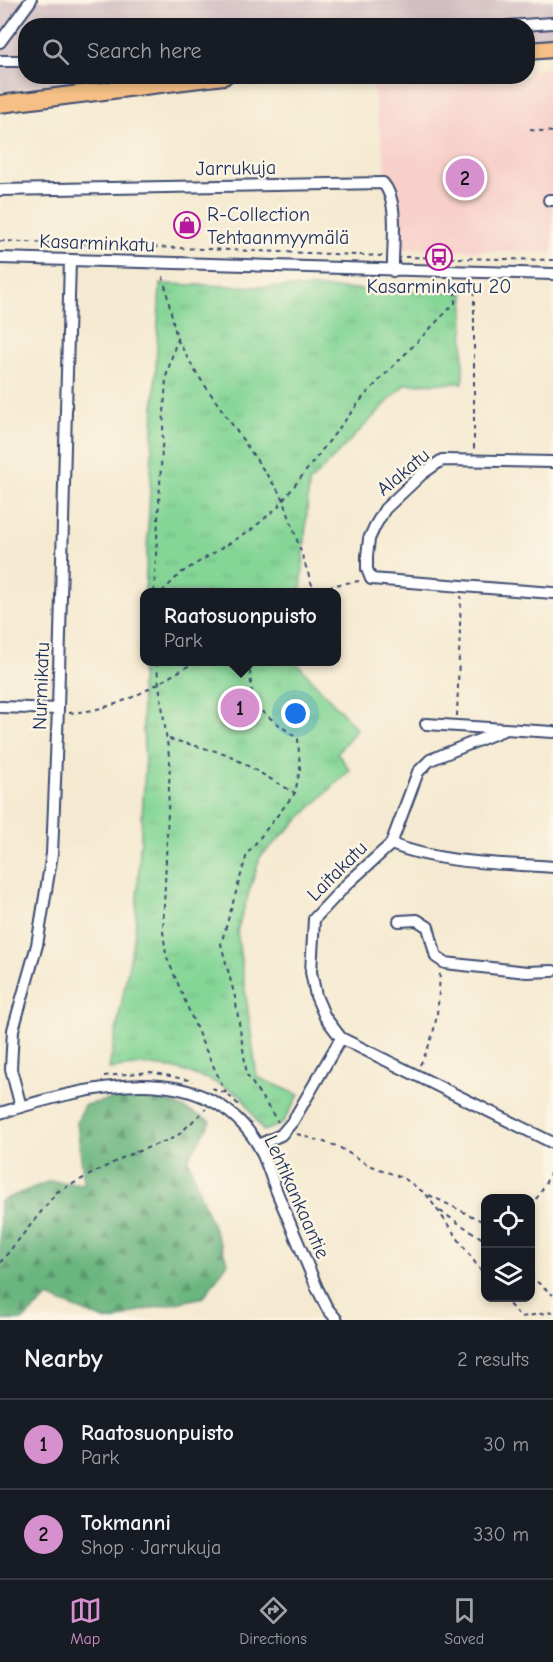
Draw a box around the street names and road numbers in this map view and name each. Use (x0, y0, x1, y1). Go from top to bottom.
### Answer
street label: Jarrukuja (196, 156, 276, 180)
street label: Kasarminkatu (39, 229, 155, 257)
street label: Alakatu (372, 443, 434, 501)
street label: Nurmikatu (28, 642, 54, 730)
street label: Laitakatu (302, 836, 372, 906)
street label: Lehtikankaantie (260, 1132, 334, 1262)

